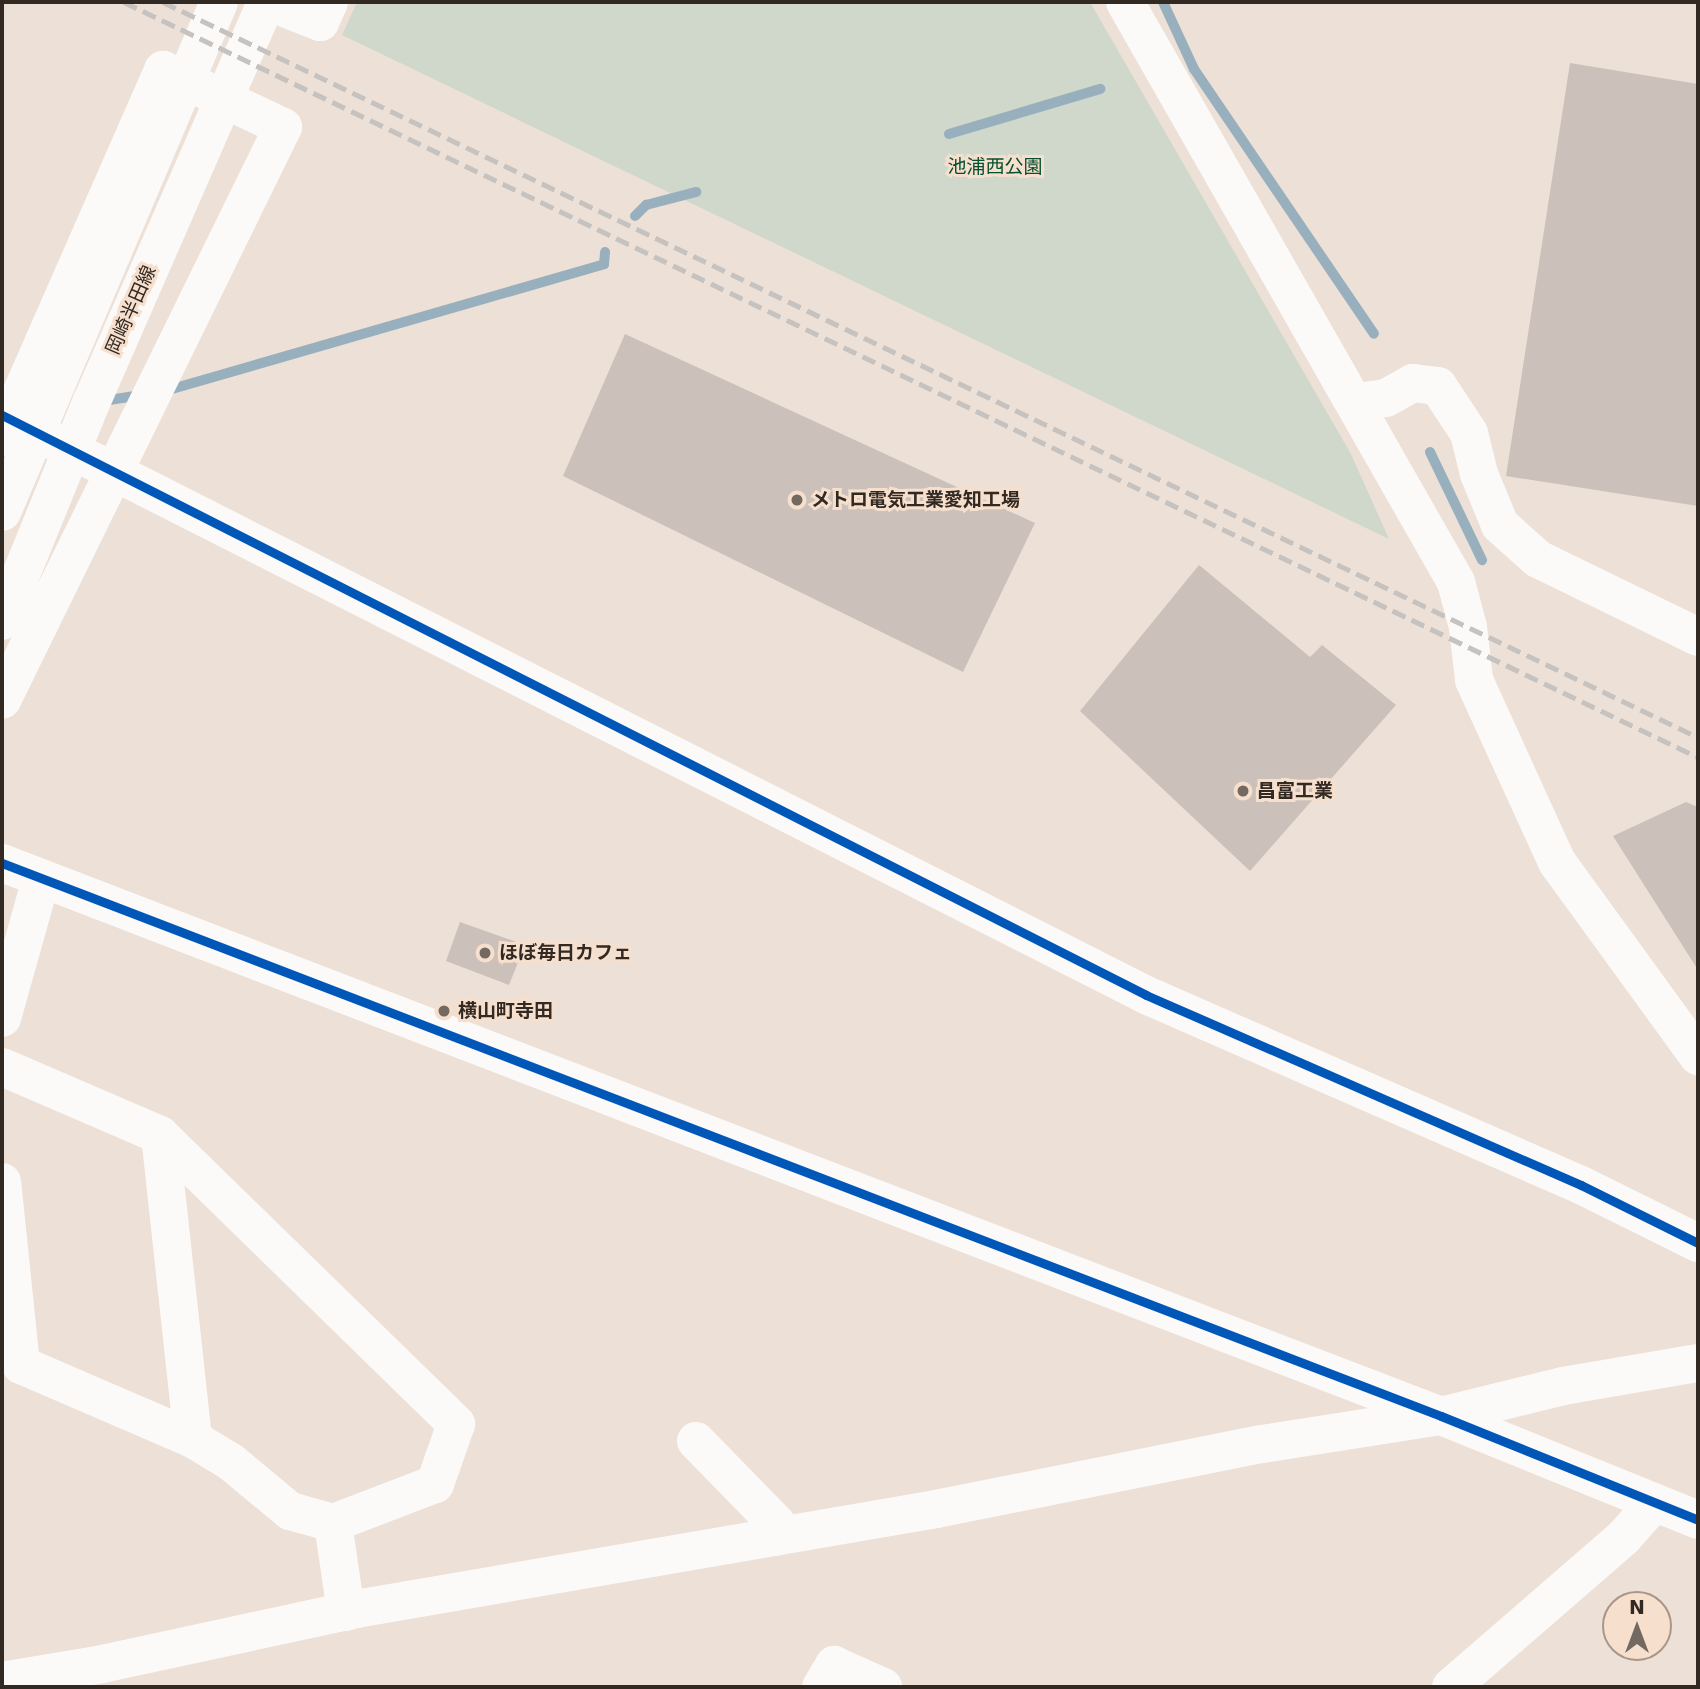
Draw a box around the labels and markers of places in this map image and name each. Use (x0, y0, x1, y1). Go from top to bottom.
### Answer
place label: メトロ電気工業愛知工場 (811, 489, 1020, 511)
marker: メトロ電気工業愛知工場 (789, 492, 805, 508)
place label: 昌富工業 (1257, 780, 1333, 802)
marker: 昌富工業 (1235, 783, 1251, 799)
place label: ほぼ毎日カフェ (499, 942, 632, 964)
marker: ほぼ毎日カフェ (477, 945, 493, 961)
place label: 横山町寺田 (458, 1000, 553, 1022)
marker: 横山町寺田 (436, 1003, 452, 1019)

